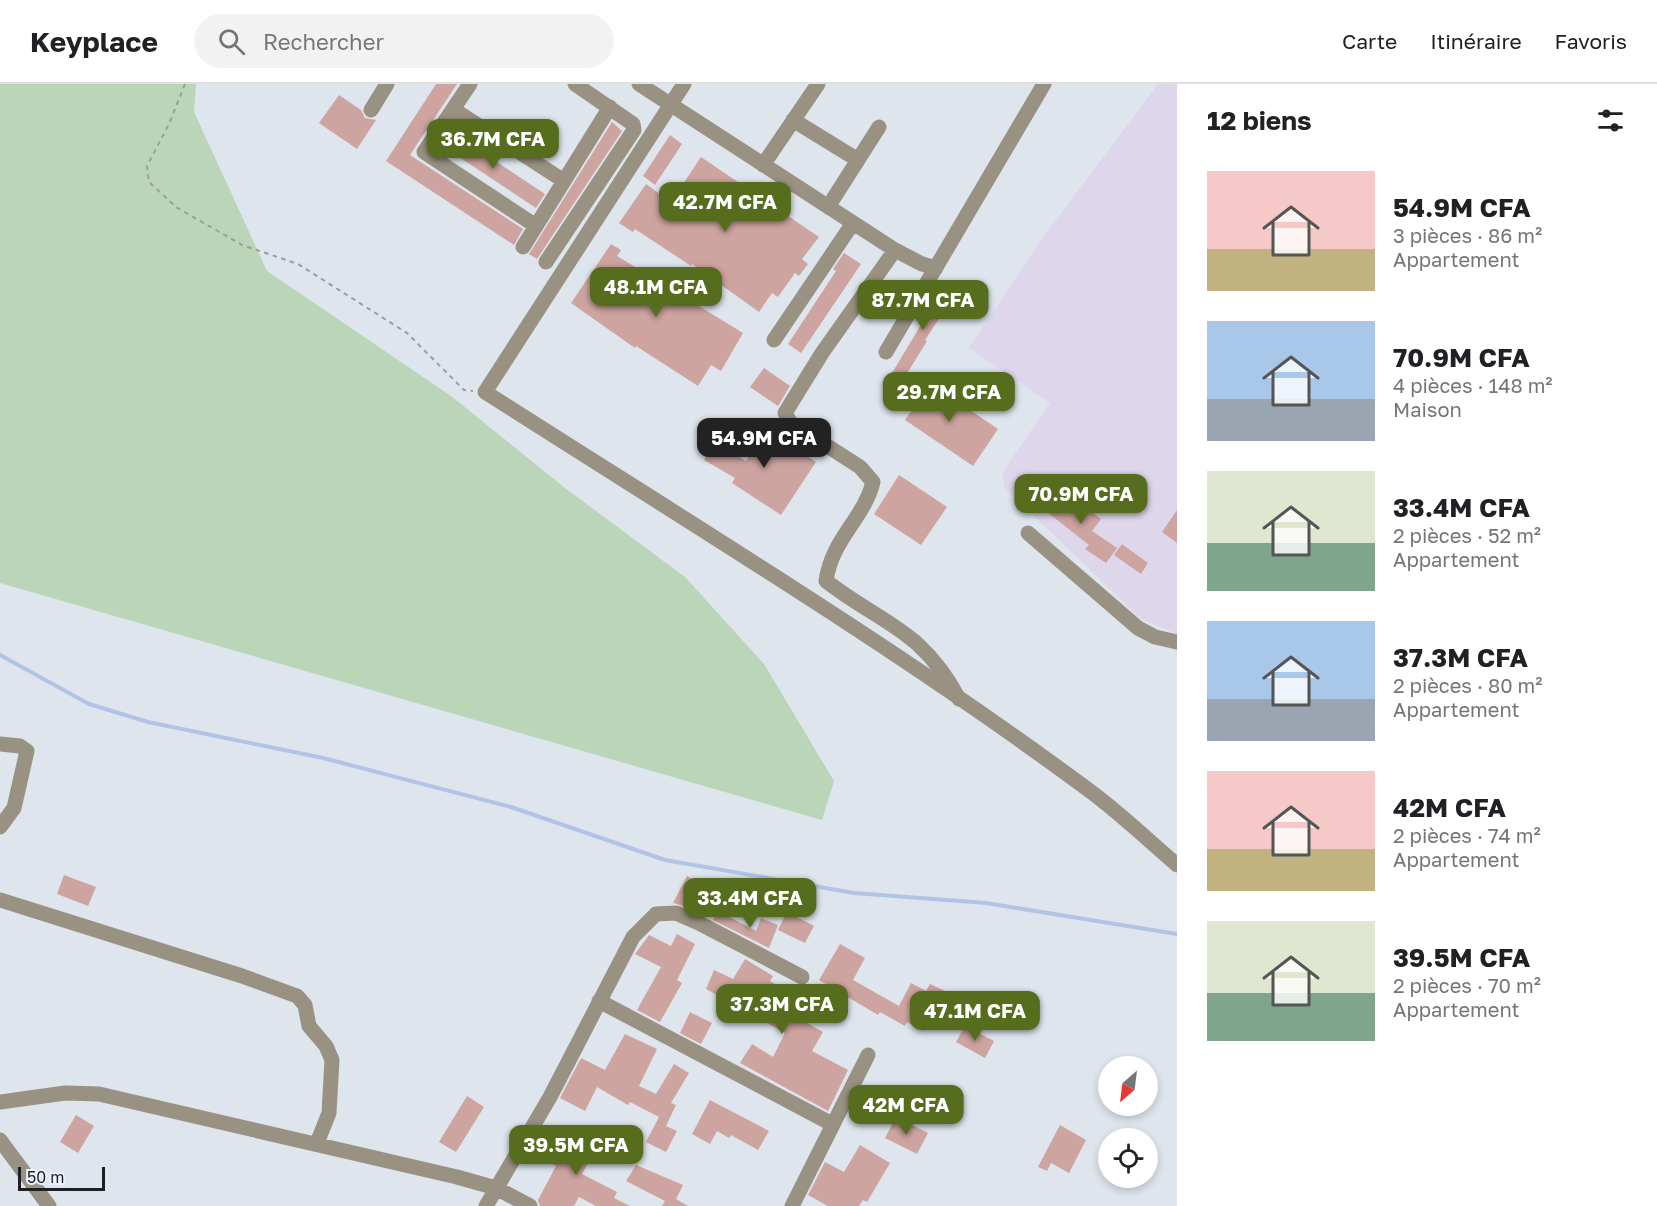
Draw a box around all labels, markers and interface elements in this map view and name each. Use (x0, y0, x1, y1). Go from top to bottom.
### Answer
search box (194, 14, 614, 68)
text: Keyplace (30, 25, 158, 58)
icon: search (215, 25, 248, 58)
text: Rechercher (263, 28, 384, 55)
text: Carte (1342, 28, 1397, 54)
text: Itinéraire (1430, 28, 1522, 54)
text: Favoris (1555, 28, 1627, 54)
icon: filters (1594, 104, 1627, 137)
text: 12 biens (1207, 105, 1312, 136)
pin: 36.7M CFA (424, 119, 562, 170)
text: 36.7M CFA (441, 126, 545, 150)
pin: 42.7M CFA (656, 182, 794, 233)
text: 42.7M CFA (673, 189, 777, 213)
text: 54.9M CFA (1393, 192, 1531, 223)
icon: home (1255, 195, 1327, 267)
text: 3 pièces · 86 m² (1393, 223, 1542, 247)
text: Appartement (1393, 247, 1520, 271)
pin: 48.1M CFA (587, 267, 725, 318)
text: 48.1M CFA (604, 274, 708, 298)
pin: 87.7M CFA (854, 280, 992, 331)
text: 87.7M CFA (871, 287, 975, 311)
text: 70.9M CFA (1393, 342, 1530, 373)
icon: home (1255, 345, 1327, 417)
pin: 29.7M CFA (880, 372, 1018, 423)
text: 4 pièces · 148 m² (1393, 373, 1553, 397)
text: 29.7M CFA (897, 379, 1001, 403)
text: Maison (1393, 397, 1462, 421)
pin: 54.9M CFA (695, 418, 833, 469)
text: 54.9M CFA (711, 425, 817, 449)
pin: 70.9M CFA (1012, 474, 1150, 525)
text: 70.9M CFA (1028, 481, 1134, 505)
text: 33.4M CFA (1393, 492, 1530, 523)
icon: home (1255, 495, 1327, 567)
text: 2 pièces · 52 m² (1393, 523, 1541, 547)
text: Appartement (1393, 547, 1520, 571)
text: 37.3M CFA (1393, 642, 1528, 673)
icon: home (1255, 645, 1327, 717)
text: 2 pièces · 80 m² (1393, 673, 1542, 697)
text: Appartement (1393, 697, 1520, 721)
text: 42M CFA (1393, 792, 1506, 823)
icon: home (1255, 795, 1327, 867)
text: 2 pièces · 74 m² (1393, 823, 1541, 847)
text: Appartement (1393, 847, 1520, 871)
pin: 33.4M CFA (681, 878, 819, 929)
text: 33.4M CFA (697, 885, 803, 909)
text: 39.5M CFA (1393, 942, 1530, 973)
icon: home (1255, 945, 1327, 1017)
text: 2 pièces · 70 m² (1393, 973, 1541, 997)
pin: 37.3M CFA (713, 984, 851, 1035)
text: 37.3M CFA (730, 991, 834, 1015)
pin: 47.1M CFA (906, 991, 1044, 1042)
text: Appartement (1393, 997, 1520, 1021)
text: 47.1M CFA (924, 998, 1026, 1022)
north arrow (1098, 1056, 1158, 1116)
map controls (1098, 1056, 1158, 1188)
pin: 42M CFA (851, 1085, 961, 1136)
text: 42M CFA (863, 1092, 949, 1116)
pin: 39.5M CFA (507, 1125, 645, 1176)
button: locate (1098, 1128, 1158, 1188)
text: 39.5M CFA (523, 1132, 629, 1156)
scale bar (18, 1164, 105, 1192)
text: 50 m (27, 1167, 64, 1187)

